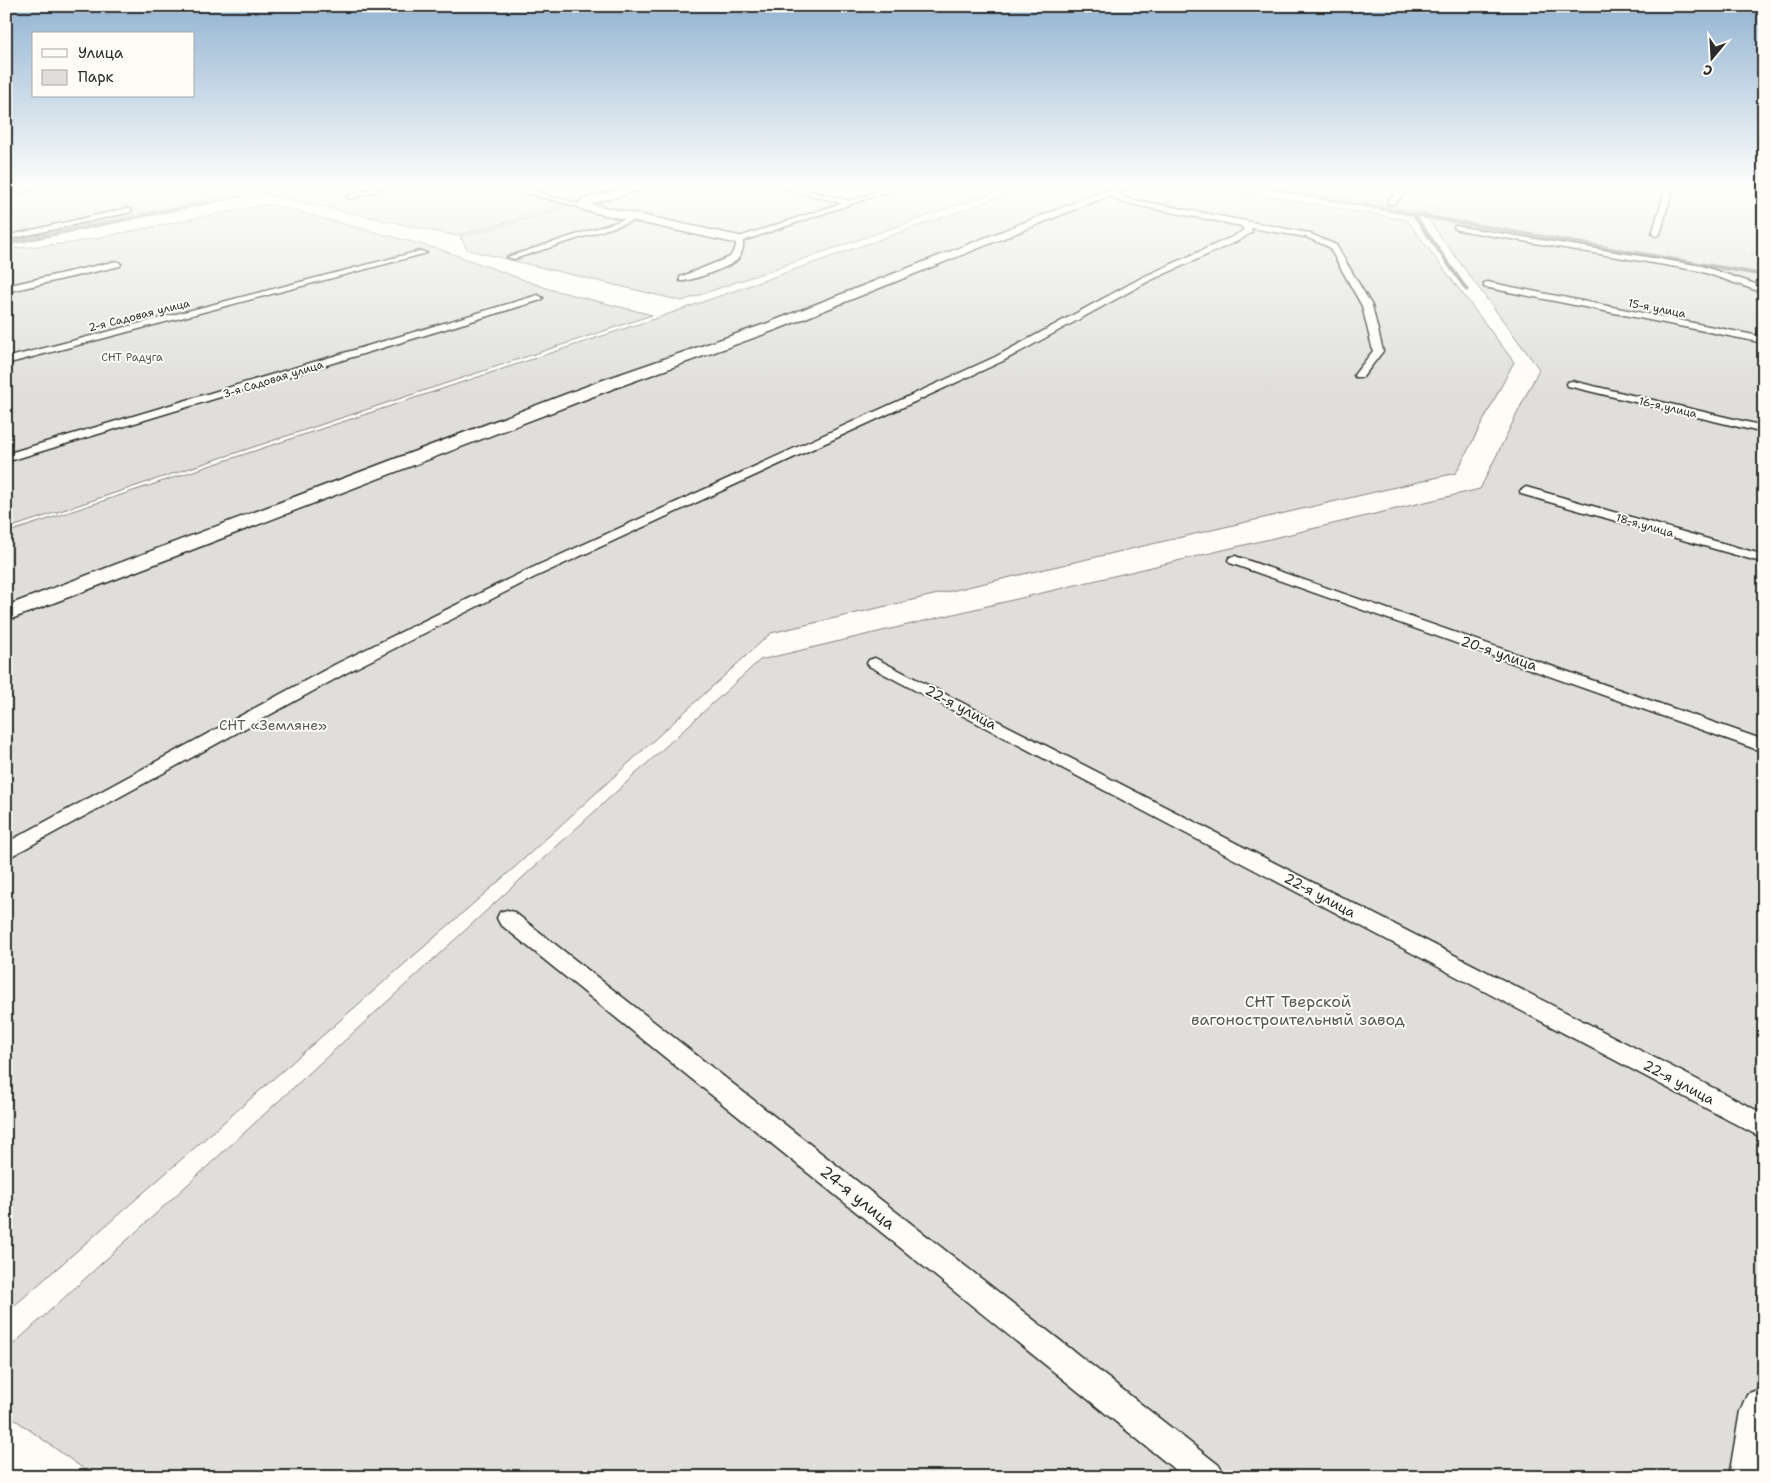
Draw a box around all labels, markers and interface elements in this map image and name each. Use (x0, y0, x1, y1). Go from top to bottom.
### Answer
legend (32, 32, 195, 98)
north arrow (1688, 32, 1738, 82)
text: Улица (78, 43, 124, 63)
text: С (1701, 60, 1715, 80)
text: Парк (78, 67, 114, 87)
street label: 2-я Садовая улица (87, 296, 192, 335)
street label: 15-я улица (1627, 296, 1687, 321)
park label: СНТ Радуга (101, 350, 163, 365)
street label: 3-я Садовая улица (221, 357, 325, 402)
street label: 16-я улица (1637, 394, 1699, 421)
street label: 18-я улица (1614, 510, 1676, 541)
street label: 20-я улица (1459, 632, 1540, 675)
street label: 22-я улица (922, 681, 1000, 733)
park label: СНТ «Земляне» (219, 716, 327, 734)
street label: 22-я улица (1281, 869, 1359, 921)
park label: СНТ Тверской вагоностроительный завод (1191, 991, 1405, 1030)
street label: 22-я улица (1640, 1056, 1718, 1108)
street label: 24-я улица (816, 1161, 899, 1234)

